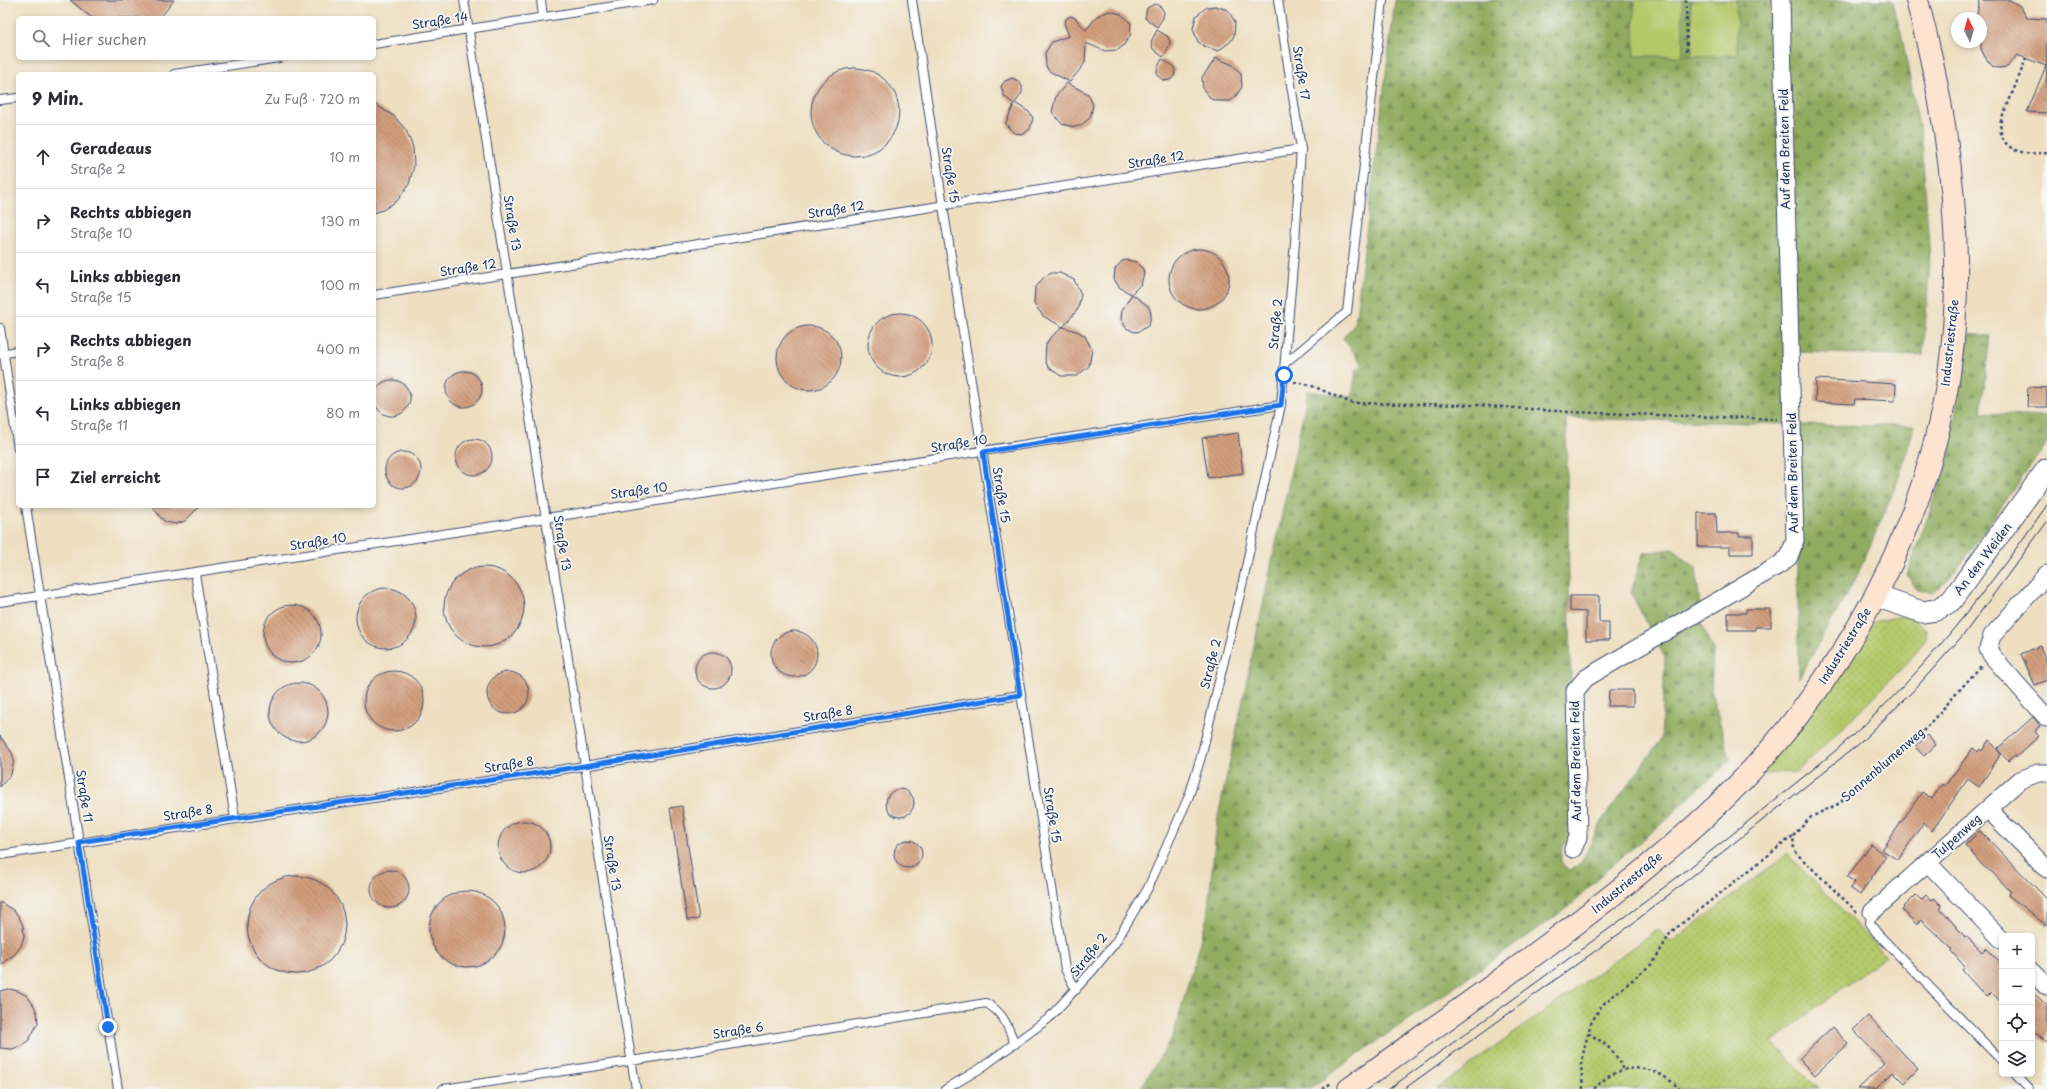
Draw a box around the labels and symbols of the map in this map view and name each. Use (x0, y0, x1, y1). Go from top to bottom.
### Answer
street label: Straße 14 (410, 7, 469, 33)
north arrow (1951, 12, 1987, 48)
street label: Straße 17 (1289, 44, 1315, 102)
street label: Auf dem Breiten Feld (1774, 88, 1794, 210)
street label: Straße 15 (938, 145, 964, 204)
street label: Straße 12 (1126, 146, 1185, 172)
street label: Straße 13 (500, 193, 526, 252)
street label: Straße 12 (806, 196, 865, 222)
street label: Straße 12 (438, 254, 497, 280)
street label: Straße 2 (1264, 298, 1286, 350)
street label: Industriestraße (1935, 299, 1963, 387)
route start (1275, 366, 1293, 384)
street label: Auf dem Breiten Feld (1782, 412, 1802, 534)
street label: Straße 10 (929, 430, 989, 456)
street label: Straße 15 (989, 465, 1015, 524)
street label: Straße 10 (609, 477, 669, 503)
street label: Straße 13 (550, 513, 576, 572)
street label: An den Weiden (1949, 518, 2016, 599)
street label: Straße 10 (288, 528, 348, 554)
street label: Industriestraße (1813, 604, 1875, 687)
street label: Straße 2 (1195, 637, 1225, 691)
street label: Straße 8 (802, 700, 854, 726)
street label: Auf dem Breiten Feld (1565, 700, 1585, 822)
street label: Sonnenblumenweg (1837, 723, 1928, 806)
street label: Straße 8 (483, 751, 535, 777)
street label: Straße 11 (72, 768, 98, 824)
street label: Straße 15 (1040, 785, 1066, 844)
street label: Straße 8 (162, 799, 214, 825)
street label: Tulpenweg (1928, 809, 1985, 863)
street label: Straße 13 (600, 833, 626, 892)
street label: Industriestraße (1587, 847, 1666, 917)
street label: Straße 2 (1065, 929, 1111, 980)
street label: Straße 6 (711, 1017, 765, 1043)
route end (99, 1018, 117, 1036)

